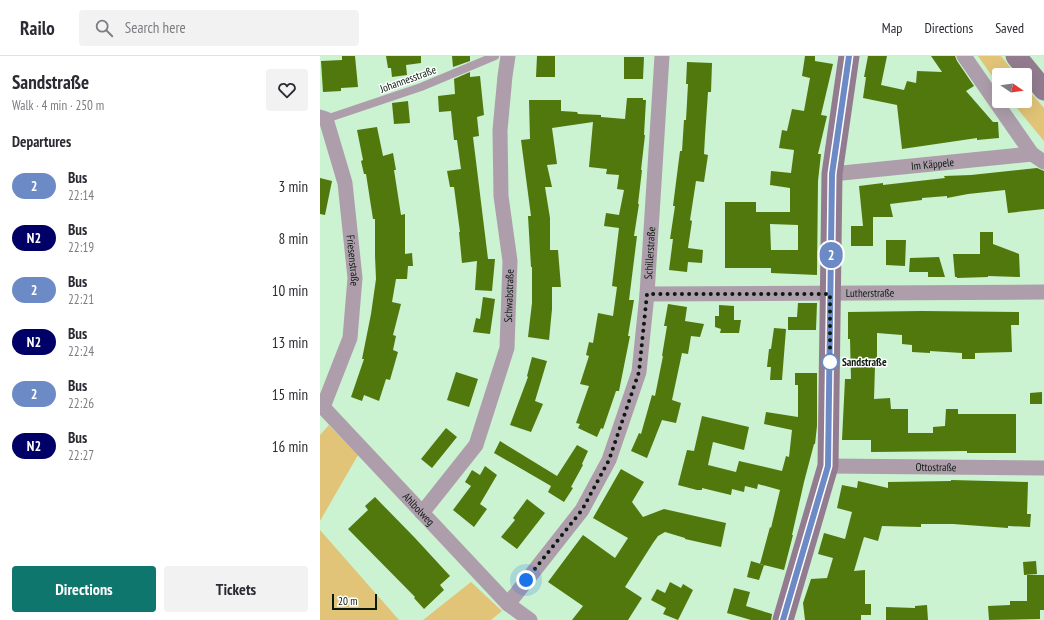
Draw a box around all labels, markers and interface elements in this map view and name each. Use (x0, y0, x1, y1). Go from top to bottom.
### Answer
search box (79, 10, 359, 46)
text: Railo (20, 16, 55, 40)
icon: search (93, 17, 115, 39)
text: Search here (125, 18, 186, 37)
text: Map (882, 19, 902, 37)
text: Directions (924, 19, 973, 37)
text: Saved (995, 19, 1024, 37)
street label: Johannesstraße (377, 62, 438, 96)
north arrow (992, 68, 1032, 108)
map controls (992, 68, 1032, 108)
button: heart (266, 69, 308, 111)
text: Sandstraße (12, 70, 89, 94)
text: Walk · 4 min · 250 m (12, 97, 104, 114)
text: Departures (12, 132, 71, 151)
street label: Im Käppele (910, 155, 955, 173)
text: Bus (68, 168, 87, 187)
text: 2 (31, 177, 37, 195)
text: 3 min (278, 177, 308, 196)
text: 22:14 (68, 187, 94, 204)
text: Bus (68, 220, 87, 239)
street label: Schillerstraße (641, 226, 658, 280)
text: N2 (27, 229, 41, 247)
text: 8 min (278, 229, 308, 248)
street label: Friesenstraße (343, 234, 362, 287)
text: 22:19 (68, 239, 94, 256)
line badge: 2 (818, 242, 844, 268)
text: 2 (828, 246, 834, 264)
street label: Schwabstraße (501, 268, 517, 323)
text: Bus (68, 272, 87, 291)
text: 2 (31, 281, 37, 299)
text: 10 min (272, 281, 308, 300)
street label: Lutherstraße (846, 286, 895, 300)
text: 22:21 (68, 291, 94, 308)
text: Bus (68, 324, 87, 343)
text: N2 (27, 333, 41, 351)
text: 13 min (272, 333, 308, 352)
text: 22:24 (68, 343, 94, 360)
marker: Sandstraße (821, 353, 839, 371)
place label: Sandstraße (842, 355, 887, 369)
text: Bus (68, 376, 87, 395)
text: 2 (31, 385, 37, 403)
text: 15 min (272, 385, 308, 404)
text: 22:26 (68, 395, 94, 412)
text: Bus (68, 428, 87, 447)
text: N2 (27, 437, 41, 455)
text: 16 min (272, 437, 308, 456)
text: 22:27 (68, 447, 94, 464)
street label: Ottostraße (915, 460, 957, 474)
street label: Ahlbolweg (400, 489, 438, 529)
button: Directions (12, 566, 156, 612)
button: Tickets (164, 566, 308, 612)
your location (516, 570, 536, 590)
scale bar (332, 592, 377, 611)
text: 20 m (338, 594, 357, 608)

